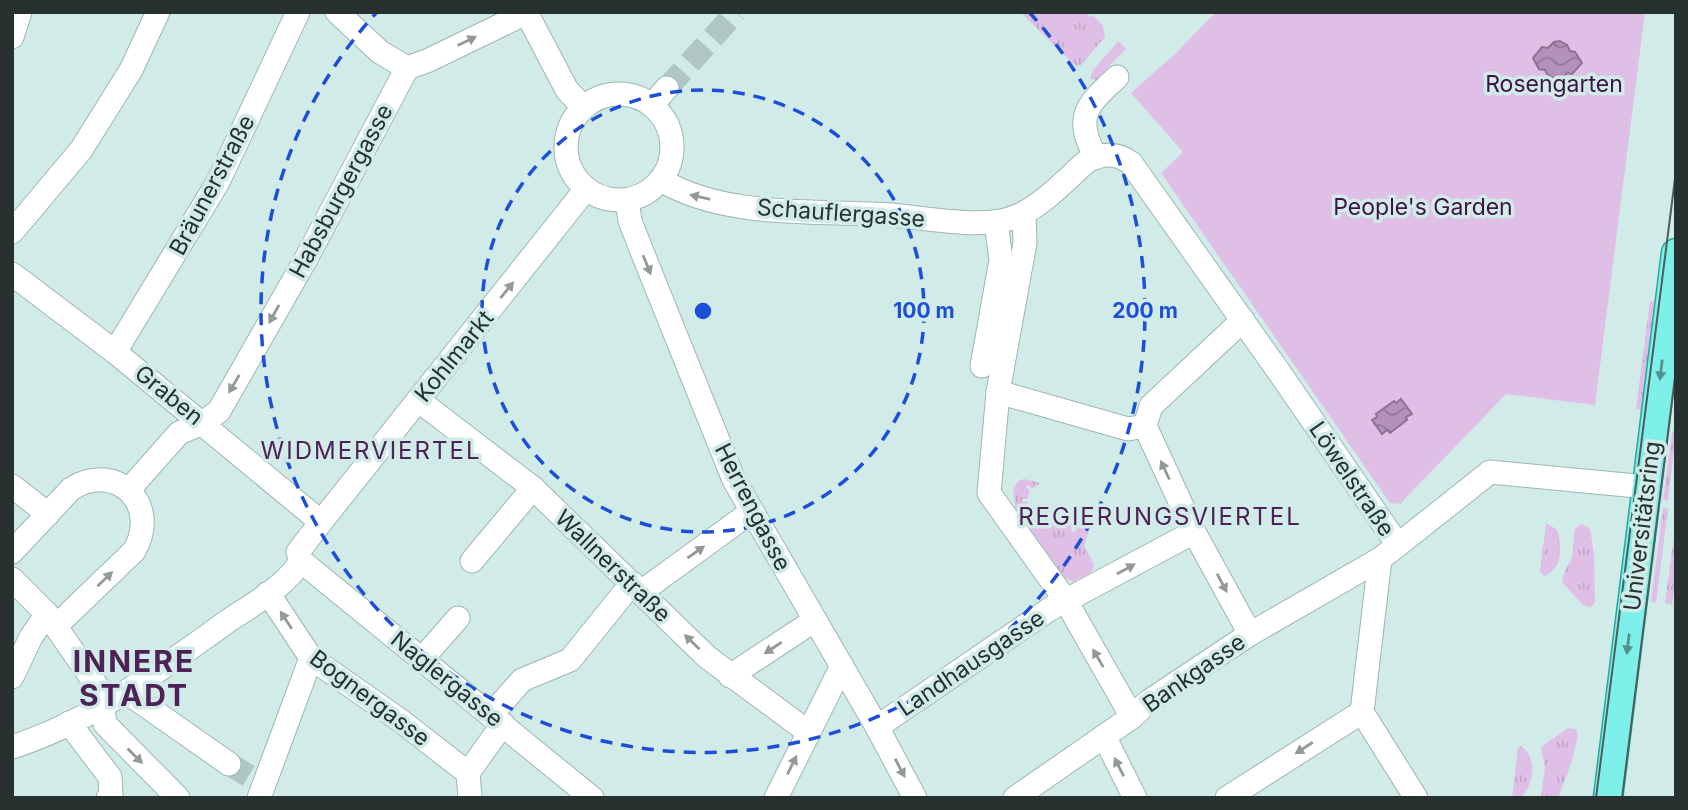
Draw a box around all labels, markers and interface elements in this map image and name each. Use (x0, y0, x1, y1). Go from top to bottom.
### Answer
one-way arrow (457, 36, 477, 47)
park label: Rosengarten (1485, 70, 1623, 98)
street label: Habsburgergasse (283, 99, 399, 283)
street label: Bräunerstraße (163, 110, 261, 260)
one-way arrow (689, 192, 711, 203)
street label: Schauflergasse (756, 193, 926, 233)
park label: People's Garden (1333, 193, 1513, 221)
one-way arrow (642, 254, 653, 275)
one-way arrow (499, 281, 514, 298)
text: 100 m (893, 298, 955, 323)
text: 200 m (1112, 298, 1178, 323)
centre of rings (691, 299, 715, 323)
street label: Kohlmarkt (409, 304, 500, 407)
one-way arrow (268, 305, 280, 324)
street label: Graben (129, 359, 209, 431)
one-way arrow (1656, 359, 1667, 381)
one-way arrow (228, 375, 241, 394)
street label: Löwelstraße (1303, 416, 1401, 542)
district label: WIDMERVIERTEL (261, 436, 481, 465)
street label: Herrengasse (709, 438, 797, 576)
street label: Universitätsring (1618, 440, 1666, 612)
one-way arrow (1159, 460, 1171, 480)
district label: REGIERUNGSVIERTEL (1018, 502, 1302, 531)
street label: Wallnerstraße (549, 504, 677, 628)
one-way arrow (687, 545, 705, 559)
one-way arrow (1117, 563, 1136, 575)
one-way arrow (96, 572, 113, 588)
one-way arrow (1216, 573, 1228, 593)
street label: Landhausgasse (892, 604, 1050, 722)
one-way arrow (280, 611, 293, 630)
street label: Naglergasse (385, 625, 509, 733)
street label: Bankgasse (1137, 628, 1251, 718)
one-way arrow (1623, 633, 1634, 655)
one-way arrow (684, 635, 701, 651)
one-way arrow (763, 641, 782, 654)
district label: INNERE STADT (73, 643, 195, 713)
street label: Bognergasse (304, 644, 436, 752)
one-way arrow (1092, 648, 1104, 667)
one-way arrow (1295, 742, 1314, 755)
one-way arrow (127, 747, 144, 764)
one-way arrow (786, 755, 797, 775)
one-way arrow (1114, 757, 1125, 777)
one-way arrow (893, 759, 905, 779)

